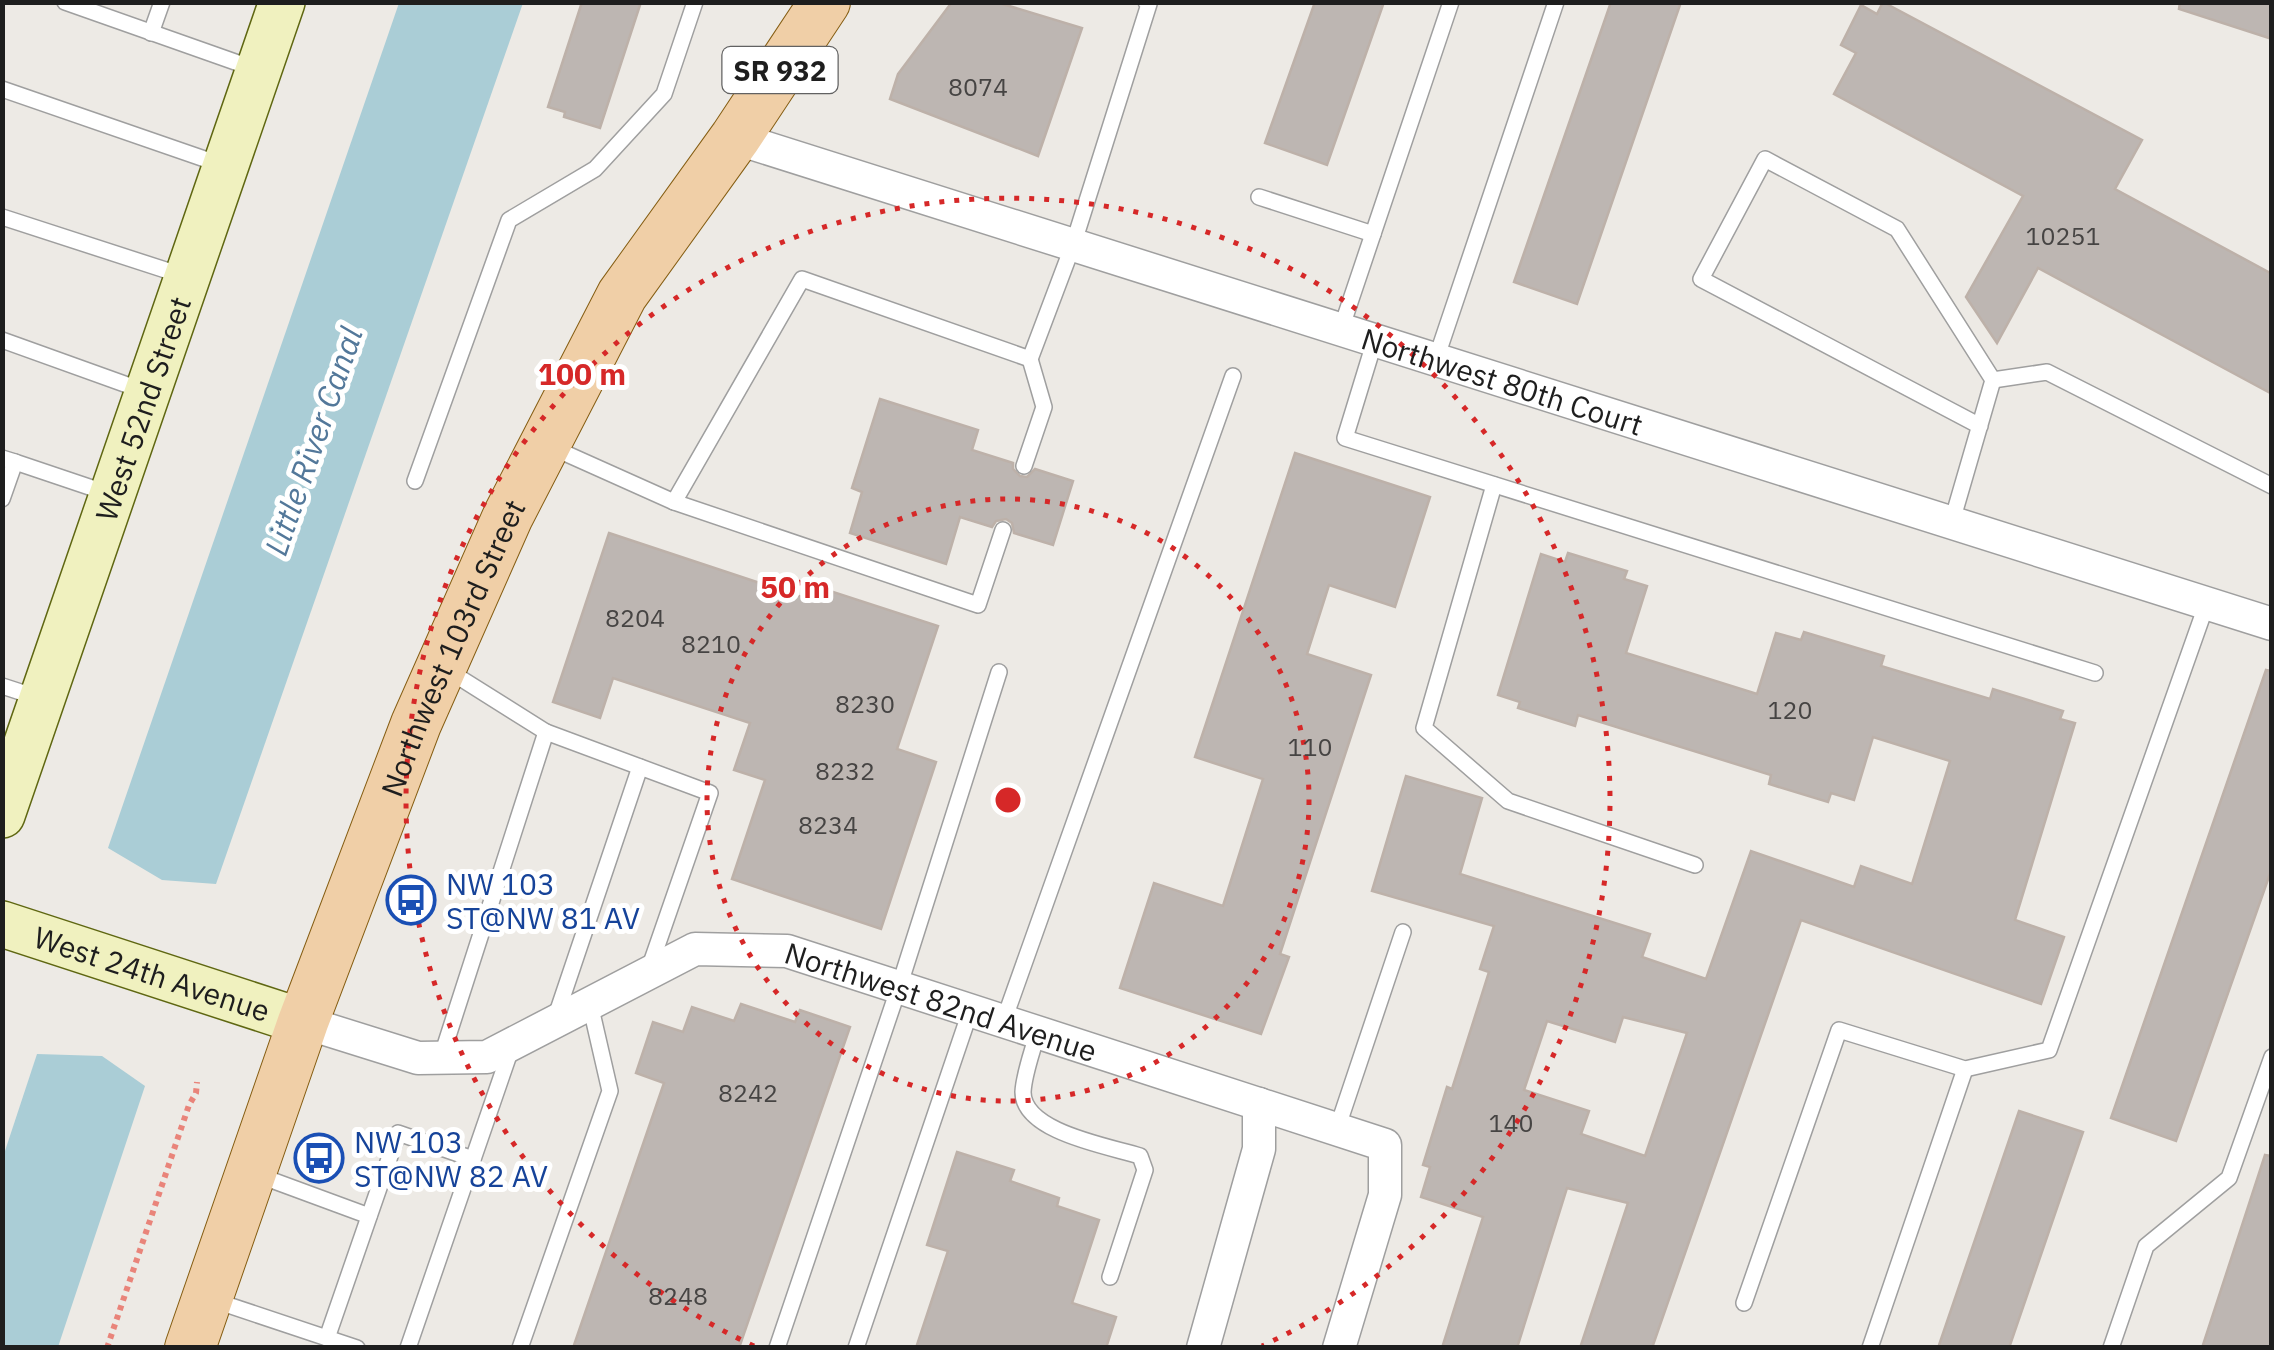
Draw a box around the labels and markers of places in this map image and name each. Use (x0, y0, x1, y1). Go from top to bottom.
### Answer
centre of rings (990, 782, 1026, 818)
place label: NW 103 ST@NW 81 AV (446, 864, 640, 937)
bus stop icon: NW 103 ST@NW 81 AV (385, 874, 437, 926)
place label: NW 103 ST@NW 82 AV (354, 1122, 548, 1195)
bus stop icon: NW 103 ST@NW 82 AV (293, 1132, 345, 1184)

